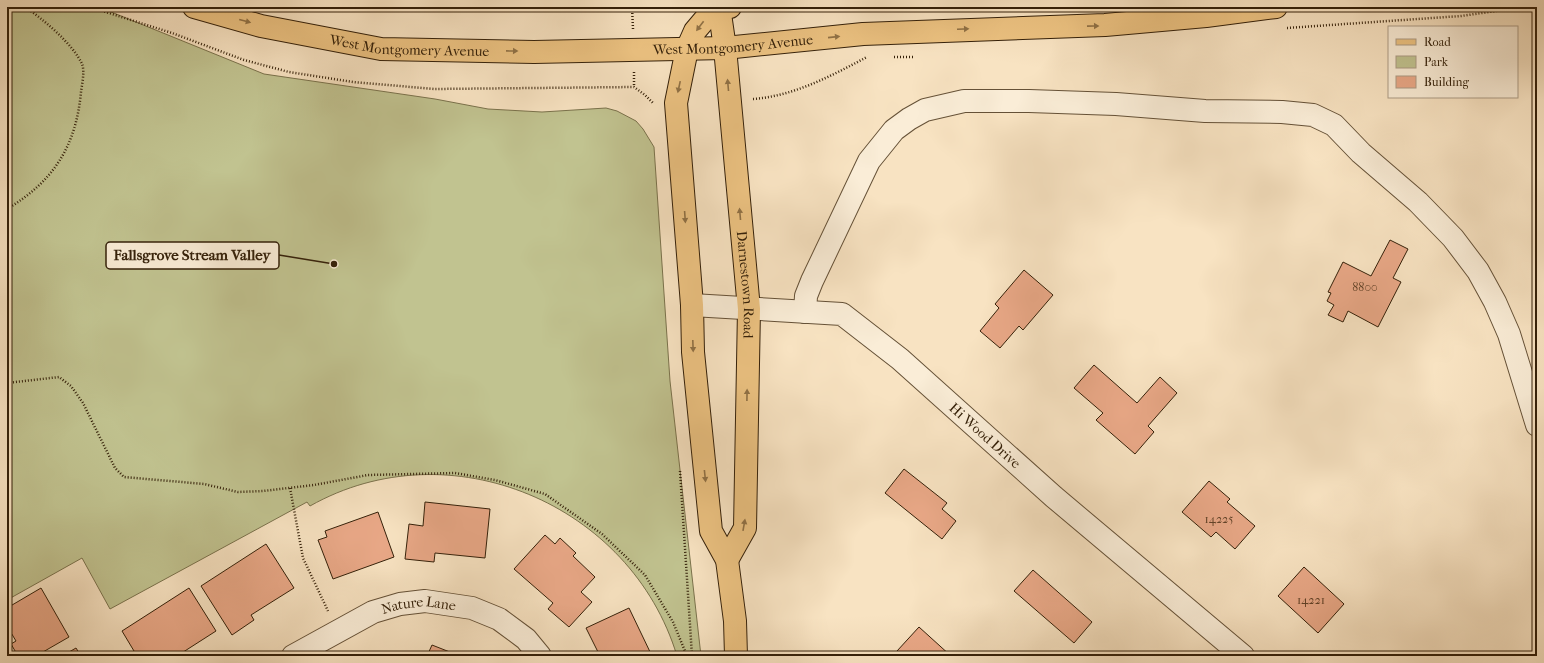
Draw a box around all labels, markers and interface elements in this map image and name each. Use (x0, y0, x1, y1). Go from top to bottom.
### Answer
one-way arrow (239, 18, 251, 24)
one-way arrow (695, 20, 704, 31)
one-way arrow (1087, 23, 1100, 29)
one-way arrow (957, 26, 969, 33)
legend (1388, 26, 1518, 98)
street label: West Montgomery Avenue (327, 31, 490, 60)
street label: West Montgomery Avenue (652, 31, 814, 58)
one-way arrow (827, 34, 840, 40)
text: Road (1424, 35, 1451, 49)
one-way arrow (506, 48, 519, 54)
text: Park (1424, 55, 1449, 69)
text: Building (1424, 75, 1469, 89)
one-way arrow (725, 79, 732, 91)
one-way arrow (676, 81, 682, 93)
one-way arrow (737, 208, 744, 220)
one-way arrow (681, 211, 688, 223)
street label: Darnestown Road (733, 230, 758, 339)
callout: Fallsgrove Stream Valley (106, 242, 279, 269)
text: Fallsgrove Stream Valley (113, 246, 271, 264)
house number: 8800 (1352, 280, 1378, 294)
one-way arrow (690, 340, 696, 353)
one-way arrow (744, 388, 750, 401)
street label: Hi Wood Drive (946, 399, 1024, 472)
one-way arrow (702, 470, 709, 482)
house number: 14225 (1205, 512, 1233, 526)
one-way arrow (741, 519, 747, 531)
street label: Nature Lane (379, 592, 457, 618)
house number: 14221 (1297, 593, 1325, 607)

